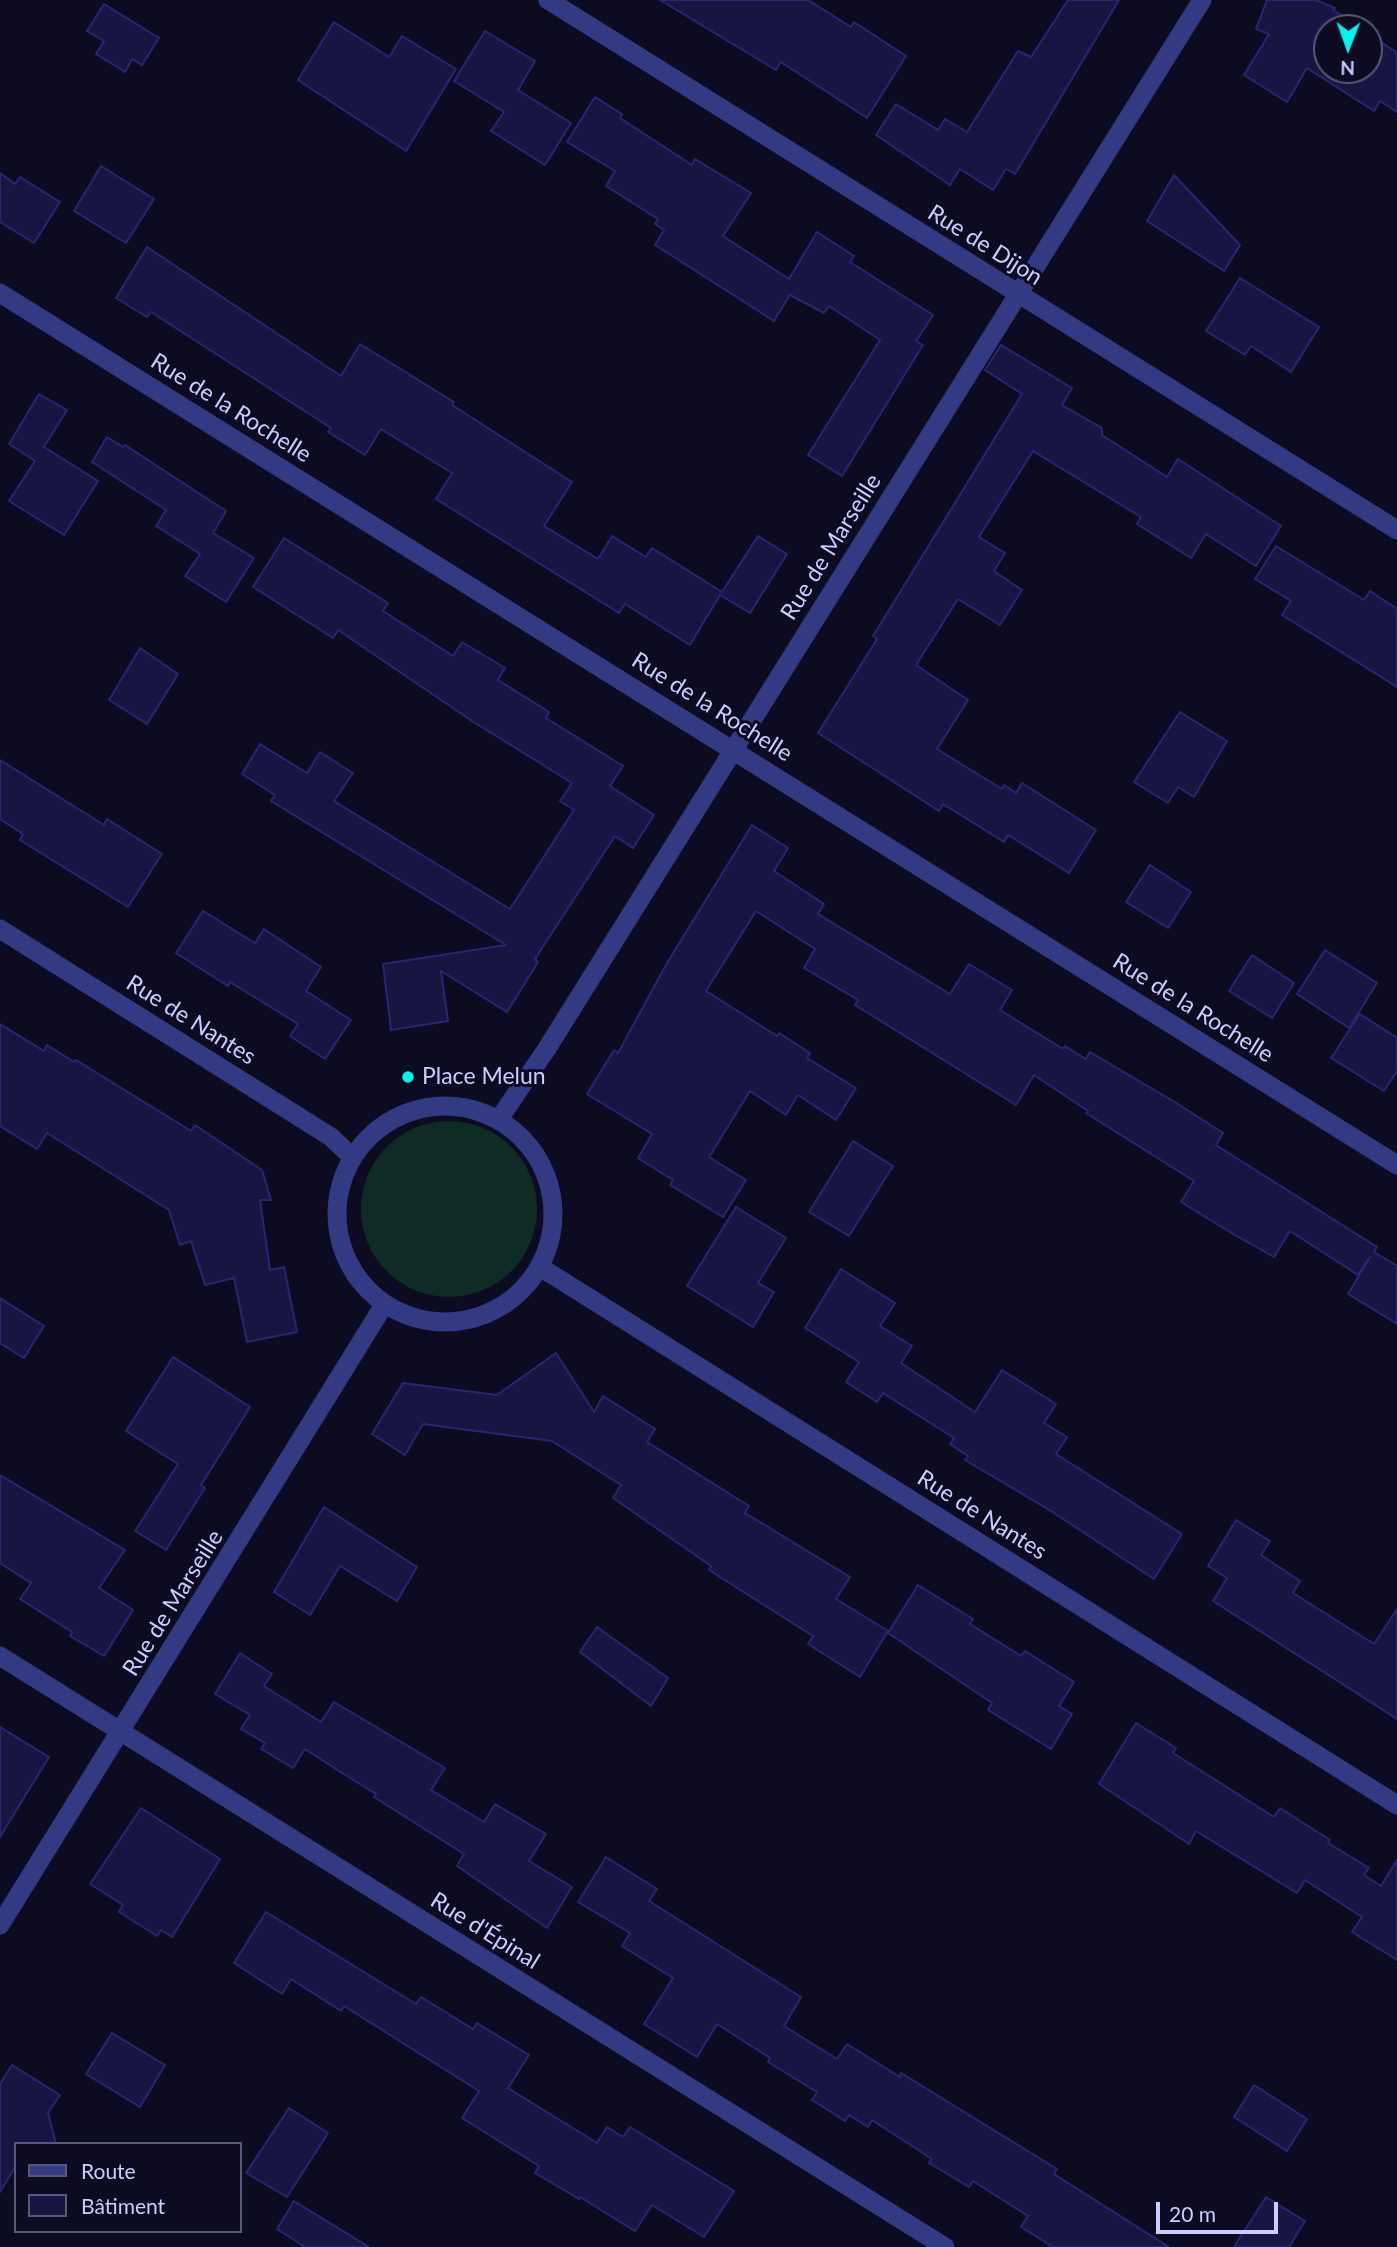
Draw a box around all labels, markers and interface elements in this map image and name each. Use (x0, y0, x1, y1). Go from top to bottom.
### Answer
north arrow (1313, 14, 1383, 84)
text: N (1340, 57, 1355, 80)
street label: Rue de Dijon (923, 199, 1047, 291)
street label: Rue de la Rochelle (146, 348, 316, 468)
street label: Rue de Marseille (775, 469, 887, 625)
street label: Rue de la Rochelle (627, 647, 797, 767)
street label: Rue de la Rochelle (1108, 948, 1278, 1068)
street label: Rue de Nantes (121, 969, 261, 1071)
place label: Place Melun (422, 1063, 546, 1091)
marker: Place Melun (400, 1069, 416, 1085)
street label: Rue de Nantes (912, 1464, 1052, 1566)
street label: Rue de Marseille (117, 1525, 229, 1681)
street label: Rue d'Épinal (425, 1887, 545, 1975)
legend (14, 2142, 242, 2233)
text: Route (81, 2158, 136, 2183)
scale bar (1159, 2188, 1282, 2232)
text: Bâtiment (81, 2193, 165, 2218)
text: 20 m (1169, 2201, 1216, 2226)

